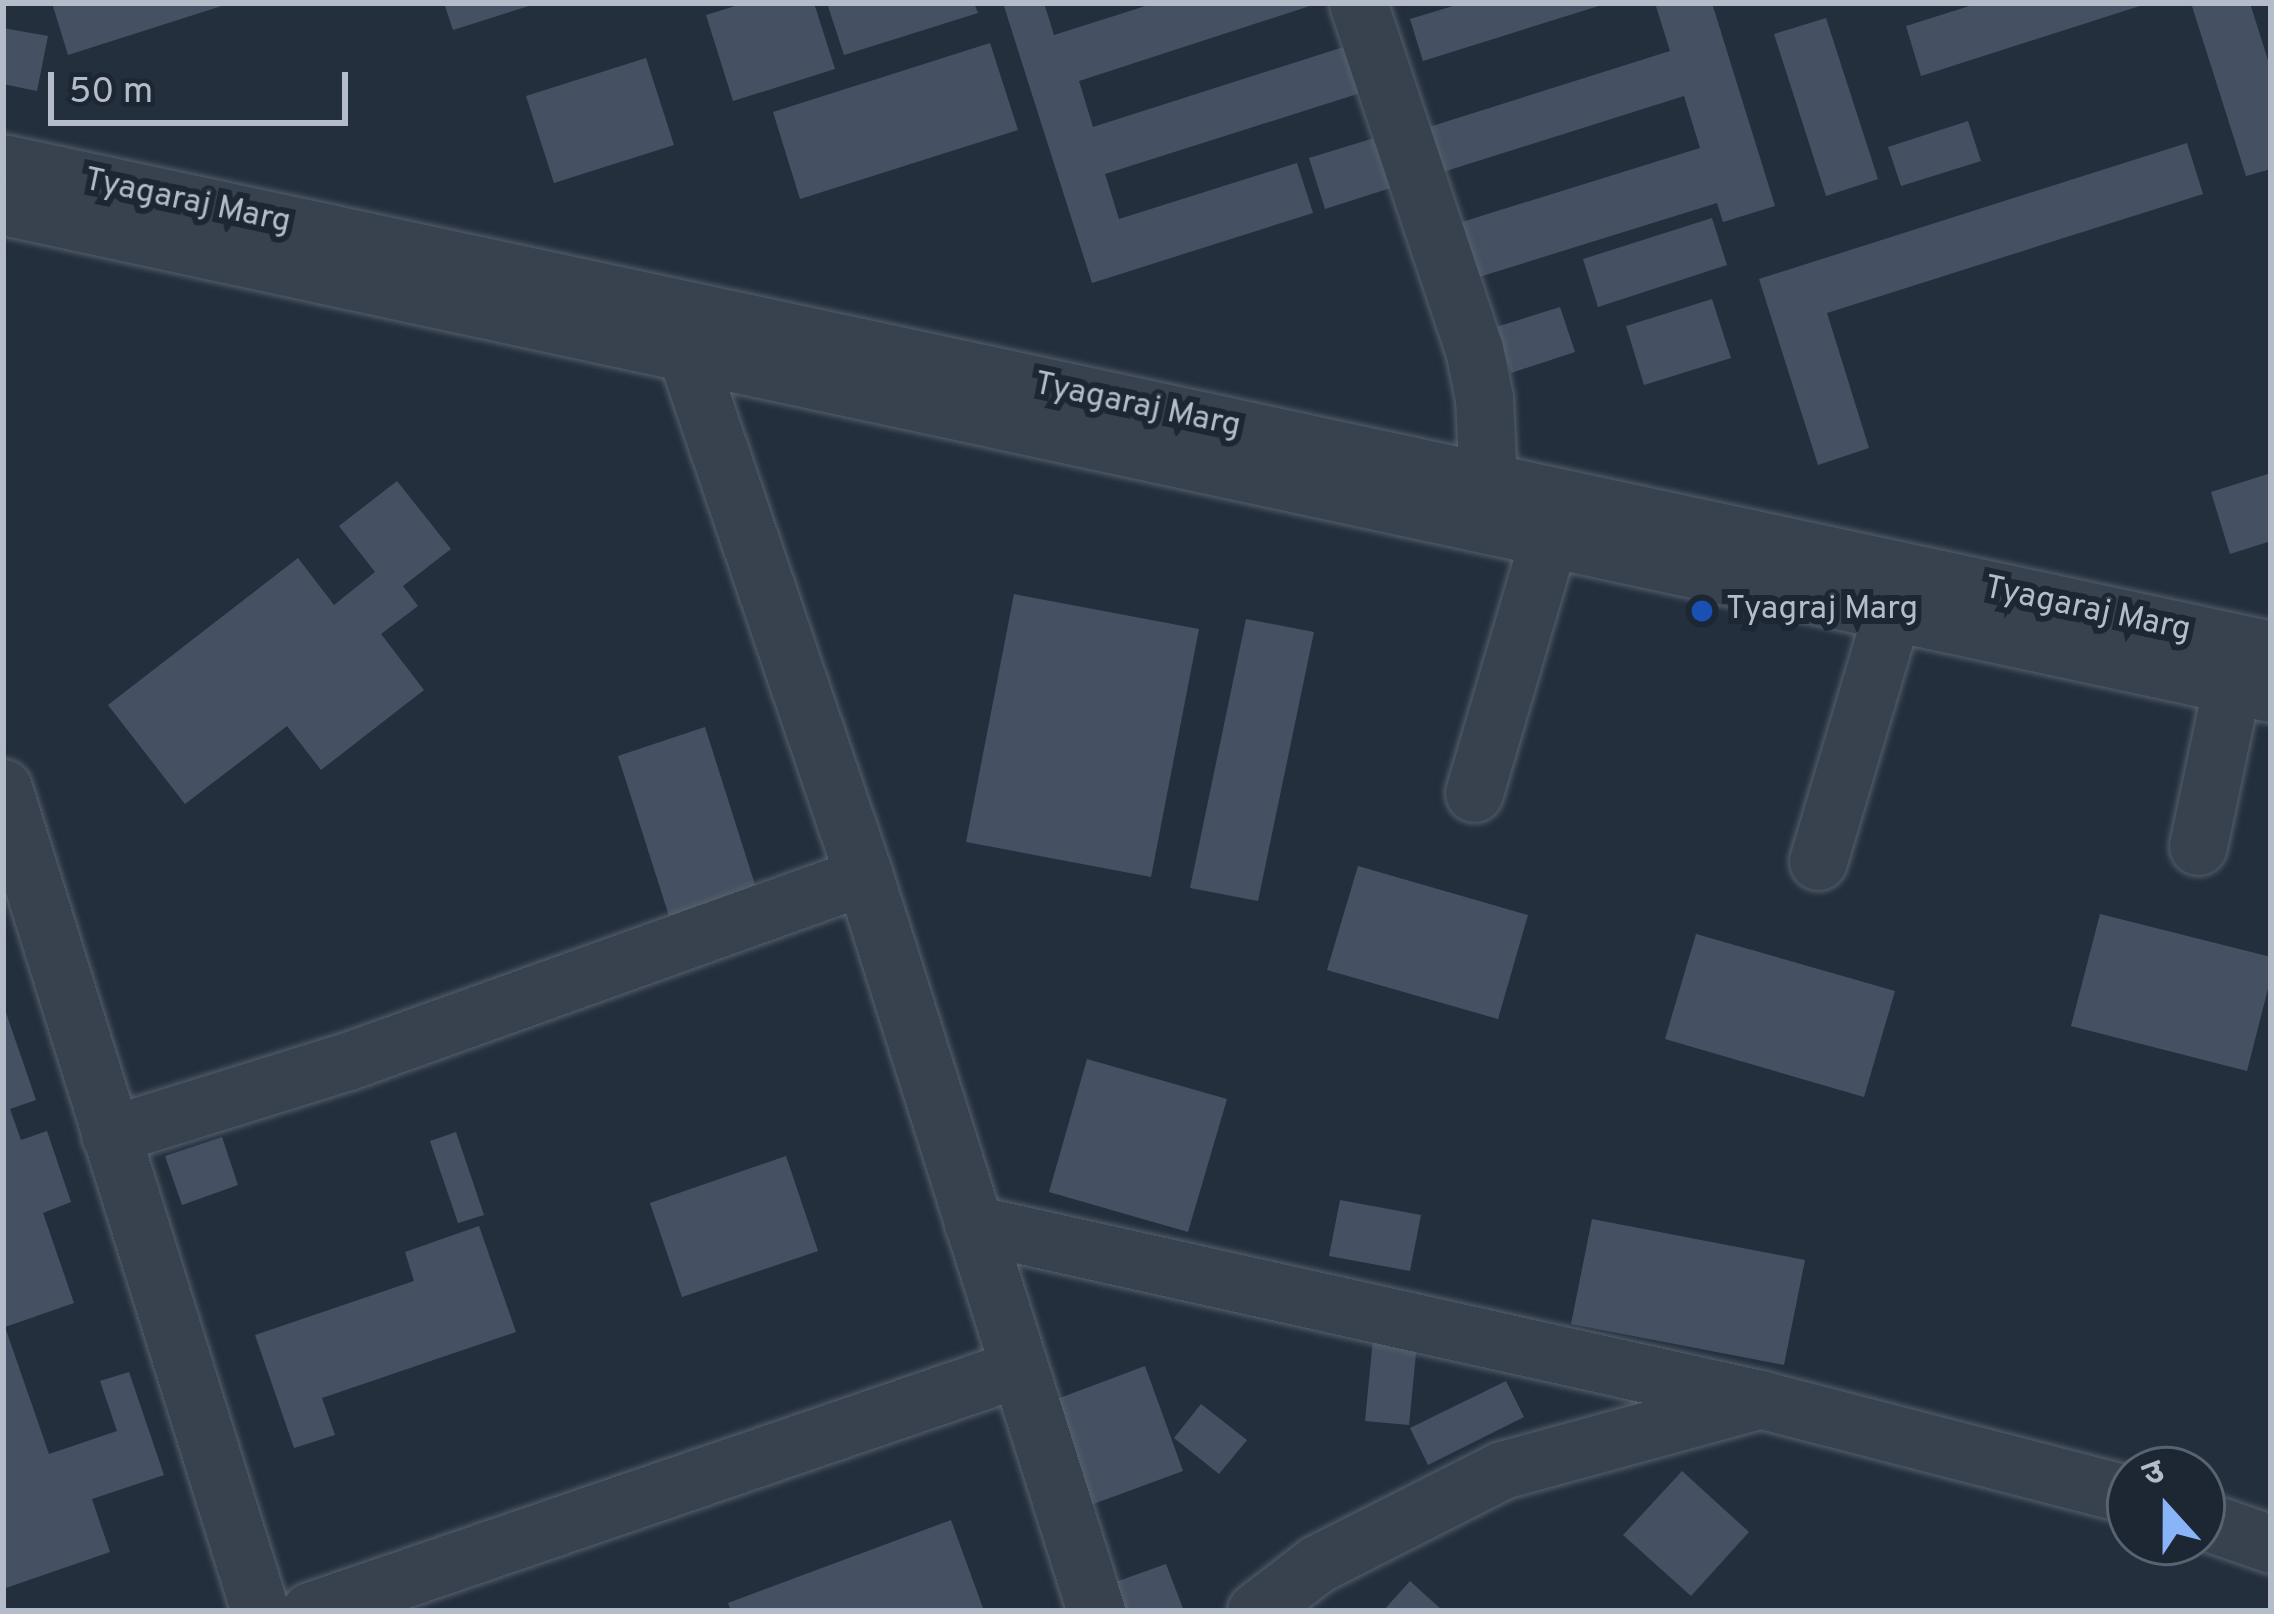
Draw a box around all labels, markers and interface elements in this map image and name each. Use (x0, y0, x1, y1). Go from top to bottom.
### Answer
scale bar (54, 48, 354, 122)
text: 50 m (69, 70, 153, 116)
street label: Tyagaraj Marg (80, 162, 294, 244)
street label: Tyagaraj Marg (1030, 366, 1244, 448)
street label: Tyagaraj Marg (1980, 570, 2194, 652)
place label: Tyagraj Marg (1726, 591, 1918, 631)
marker: Tyagraj Marg (1689, 598, 1715, 624)
north arrow (2106, 1446, 2226, 1566)
text: उ (2138, 1452, 2171, 1498)

